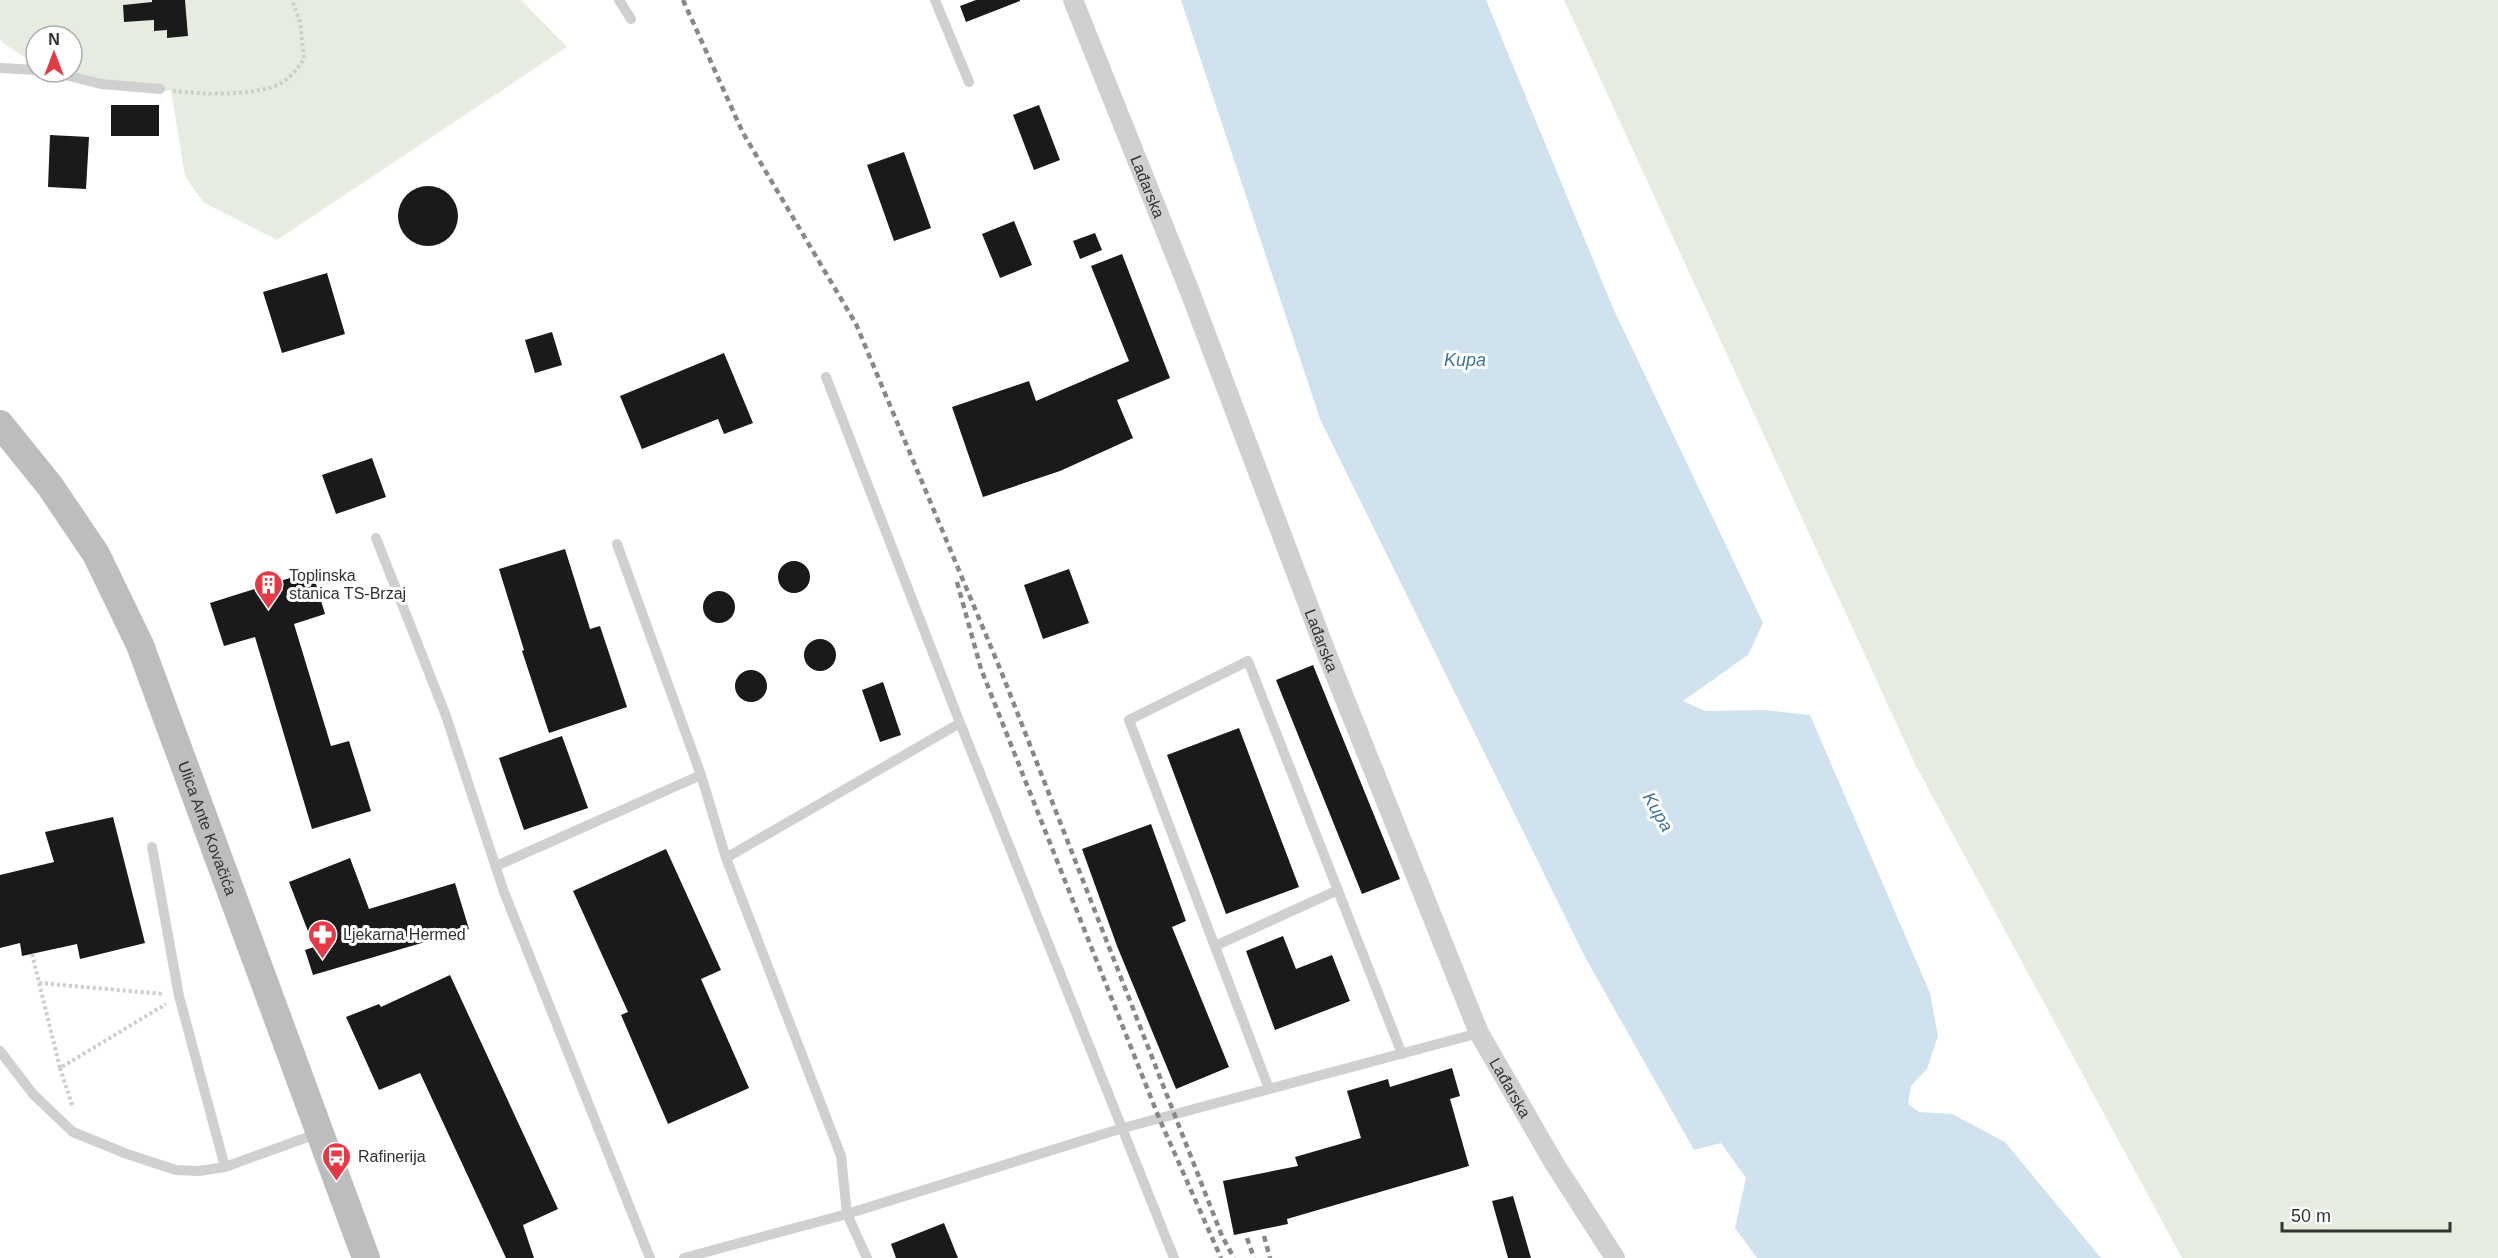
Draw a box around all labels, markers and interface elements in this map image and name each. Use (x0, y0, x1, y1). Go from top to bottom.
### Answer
north arrow (24, 24, 84, 84)
text: N (48, 31, 60, 48)
street label: Lađarska (1127, 153, 1167, 221)
water label: Kupa (1444, 350, 1486, 370)
place label: Toplinska stanica TS-Brzaj (289, 567, 406, 602)
building icon: Toplinska stanica TS-Brzaj (252, 568, 284, 610)
street label: Lađarska (1302, 607, 1341, 674)
street label: Ulica Ante Kovačića (175, 759, 240, 898)
water label: Kupa (1639, 789, 1677, 835)
pharmacy icon: Ljekarna Hermed (306, 918, 338, 960)
place label: Ljekarna Hermed (343, 926, 466, 943)
street label: Lađarska (1486, 1055, 1534, 1121)
bus stop icon: Rafinerija (321, 1140, 353, 1182)
place label: Rafinerija (358, 1148, 426, 1165)
scale bar (2282, 1195, 2450, 1233)
text: 50 m (2291, 1206, 2331, 1226)

